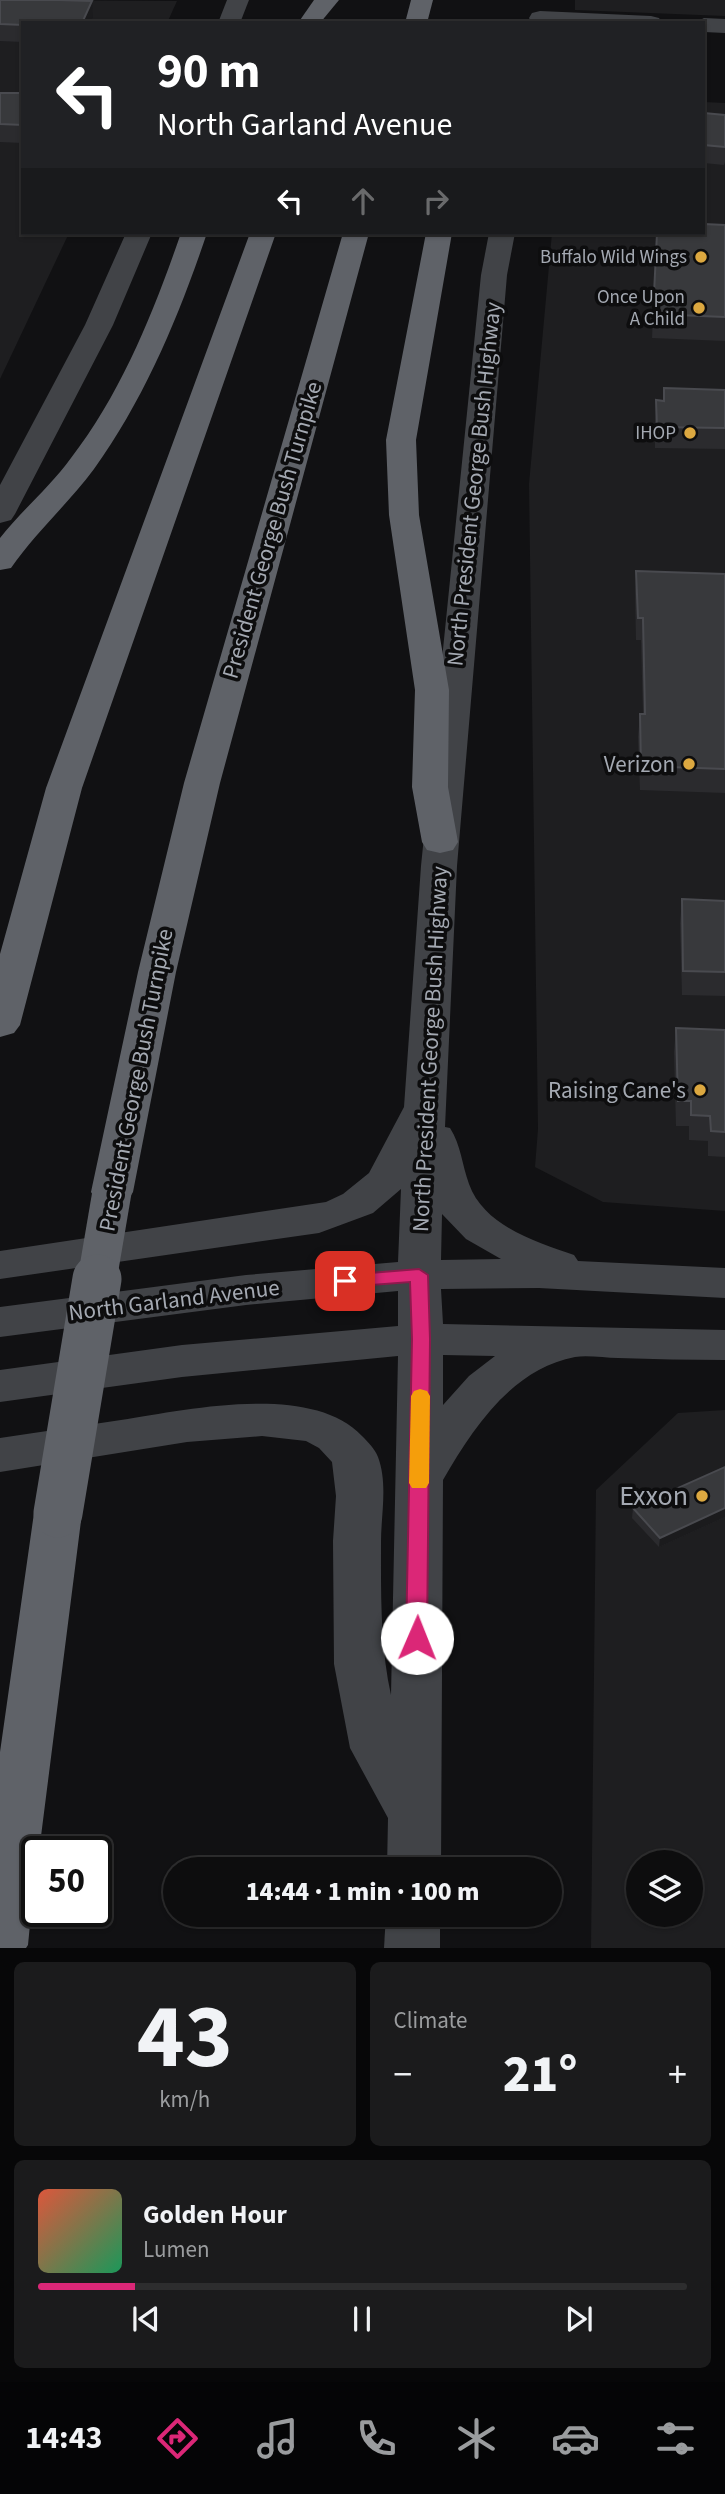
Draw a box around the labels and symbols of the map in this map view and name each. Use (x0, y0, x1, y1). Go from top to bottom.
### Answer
place label: Buffalo Wild Wings (540, 244, 687, 271)
marker: Buffalo Wild Wings (693, 249, 709, 265)
place label: Once Upon A Child (597, 284, 685, 333)
street label: North President George Bush Highway (438, 300, 510, 668)
marker: Once Upon A Child (691, 300, 707, 316)
street label: President George Bush Turnpike (214, 378, 330, 682)
place label: IHOP (635, 420, 676, 447)
marker: IHOP (682, 425, 698, 441)
place label: Verizon (604, 748, 675, 781)
marker: Verizon (681, 756, 697, 772)
street label: North President George Bush Highway (404, 865, 456, 1233)
street label: President George Bush Turnpike (90, 926, 182, 1234)
place label: Raising Cane's (548, 1074, 686, 1107)
marker: Raising Cane's (692, 1082, 708, 1098)
pin (315, 1251, 375, 1311)
street label: North Garland Avenue (67, 1271, 281, 1329)
place label: Exxon (619, 1476, 688, 1516)
marker: Exxon (694, 1488, 710, 1504)
position arrow (380, 1601, 454, 1675)
speed limit sign: 50 (21, 1836, 112, 1927)

